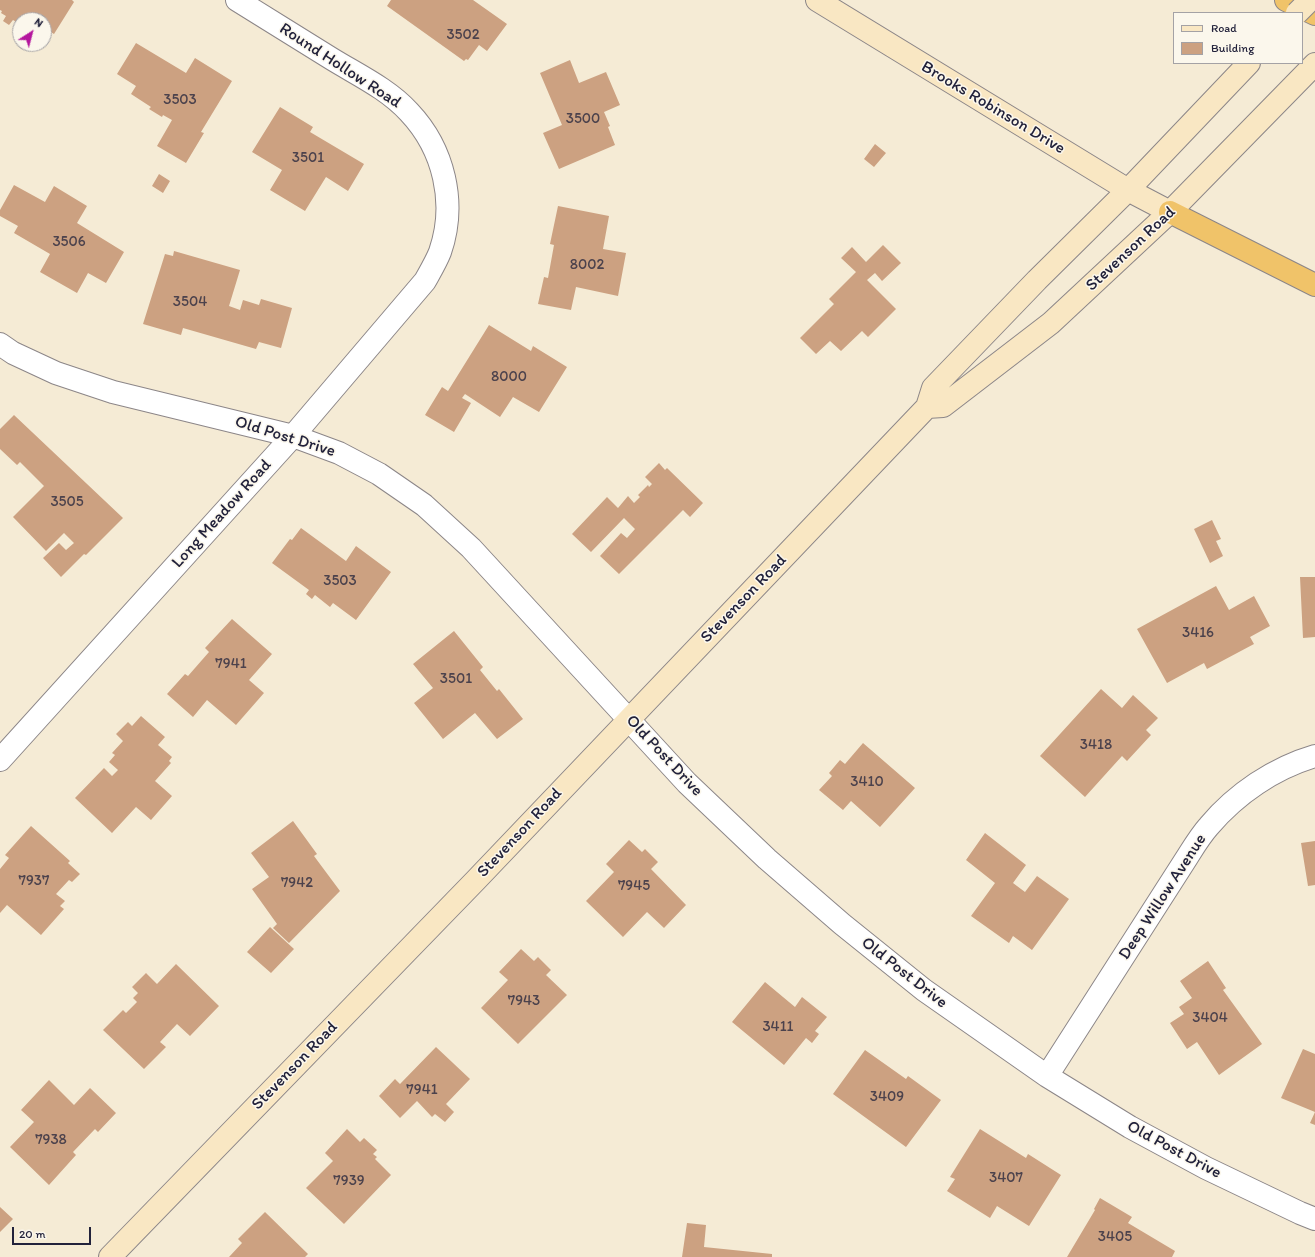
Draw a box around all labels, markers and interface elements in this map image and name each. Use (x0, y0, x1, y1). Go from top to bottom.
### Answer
north arrow (12, 12, 52, 52)
legend (1173, 12, 1303, 64)
text: N (32, 15, 46, 30)
street label: Round Hollow Road (275, 19, 405, 113)
text: Road (1211, 21, 1237, 35)
house number: 3502 (446, 26, 480, 44)
text: Building (1211, 41, 1254, 55)
street label: Brooks Robinson Drive (917, 57, 1069, 159)
house number: 3503 (163, 91, 197, 109)
house number: 3500 (566, 110, 600, 128)
house number: 3501 (292, 149, 324, 167)
street label: Stevenson Road (1082, 202, 1180, 296)
house number: 3506 (52, 233, 86, 251)
house number: 8002 (570, 256, 604, 274)
house number: 3504 (173, 293, 207, 311)
house number: 8000 (491, 368, 527, 386)
street label: Old Post Drive (232, 412, 338, 462)
street label: Long Meadow Road (168, 455, 276, 573)
house number: 3505 (50, 493, 84, 511)
street label: Stevenson Road (697, 550, 791, 648)
house number: 3503 (323, 572, 357, 590)
house number: 3416 (1182, 624, 1214, 642)
house number: 7941 (215, 655, 247, 673)
house number: 3501 (440, 670, 472, 688)
street label: Old Post Drive (621, 711, 707, 801)
house number: 3418 (1080, 736, 1112, 754)
house number: 3410 (850, 773, 884, 791)
street label: Stevenson Road (473, 784, 567, 882)
street label: Deep Willow Avenue (1115, 830, 1211, 964)
house number: 7937 (19, 872, 49, 890)
house number: 7942 (281, 874, 313, 892)
house number: 7945 (618, 877, 650, 895)
street label: Old Post Drive (857, 933, 951, 1013)
house number: 7943 (508, 992, 540, 1010)
house number: 3404 (1192, 1009, 1228, 1027)
street label: Stevenson Road (248, 1017, 342, 1115)
house number: 3411 (762, 1018, 794, 1036)
house number: 7941 (406, 1081, 438, 1099)
house number: 3409 (870, 1088, 904, 1106)
street label: Old Post Drive (1123, 1117, 1225, 1183)
house number: 7938 (35, 1131, 67, 1149)
house number: 3407 (989, 1169, 1023, 1187)
house number: 7939 (333, 1172, 365, 1190)
scale bar (14, 1219, 93, 1245)
text: 20 m (19, 1227, 46, 1241)
house number: 3405 (1098, 1228, 1132, 1246)

